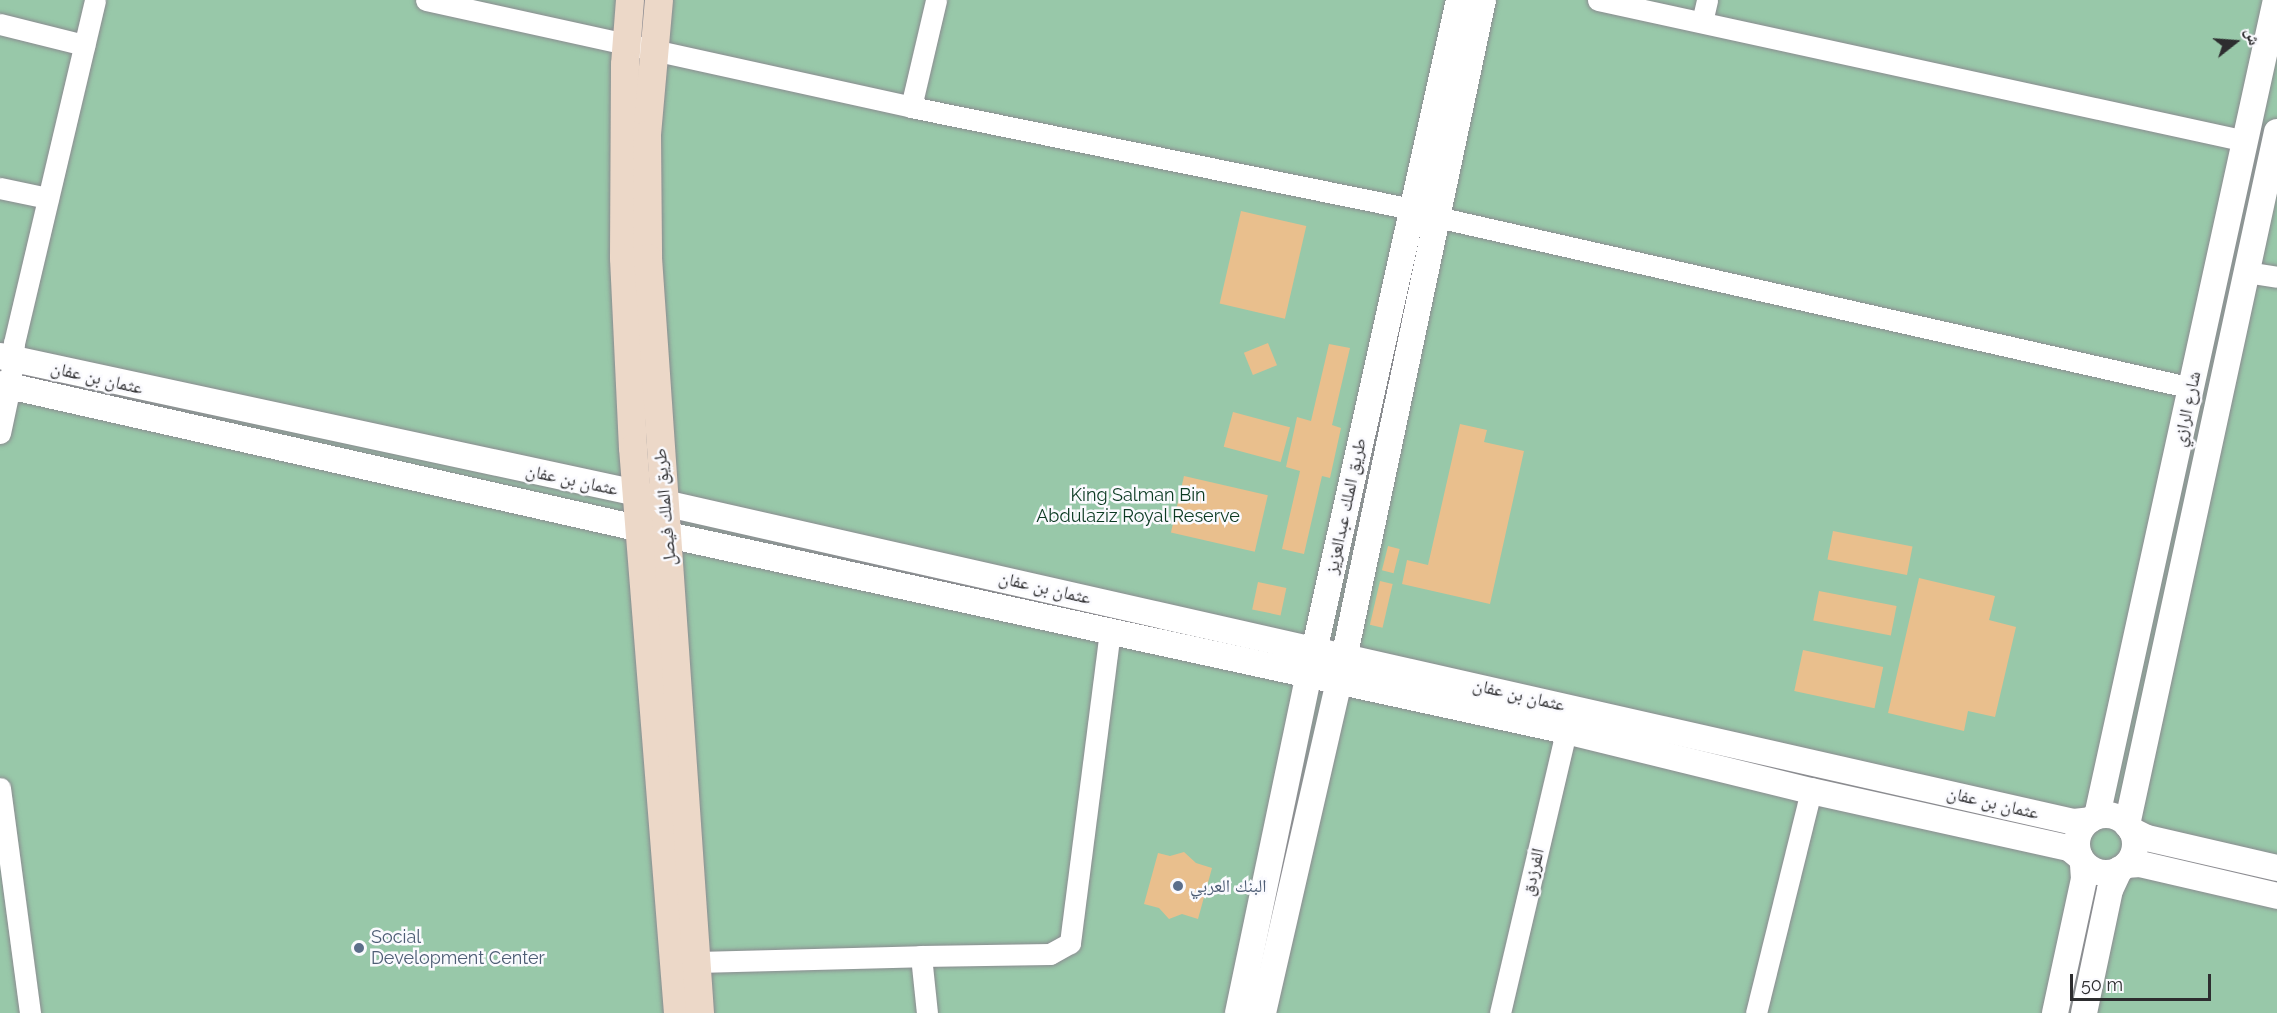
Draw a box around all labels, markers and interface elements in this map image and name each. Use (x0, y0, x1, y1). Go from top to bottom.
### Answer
north arrow (2205, 12, 2265, 72)
text: ش (2241, 26, 2264, 47)
street label: عثمان بن عفان (49, 357, 145, 399)
street label: شارع الرازي (2168, 369, 2206, 449)
street label: طريق الملك عبدالعزيز (1321, 436, 1371, 576)
street label: طريق الملك فيصل (649, 447, 681, 567)
street label: عثمان بن عفان (524, 460, 620, 500)
park label: King Salman Bin Abdulaziz Royal Reserve (1036, 485, 1240, 528)
street label: عثمان بن عفان (997, 567, 1093, 609)
street label: عثمان بن عفان (1471, 674, 1567, 716)
street label: عثمان بن عفان (1945, 782, 2041, 824)
street label: الفرزدق (1517, 846, 1549, 898)
place label: البنك العربي (1190, 875, 1267, 897)
marker: البنك العربي (1171, 879, 1185, 893)
place label: Social Development Center (371, 927, 545, 970)
marker: Social Development Center (352, 941, 366, 955)
scale bar (2073, 962, 2214, 1000)
text: 50 m (2081, 974, 2123, 995)

